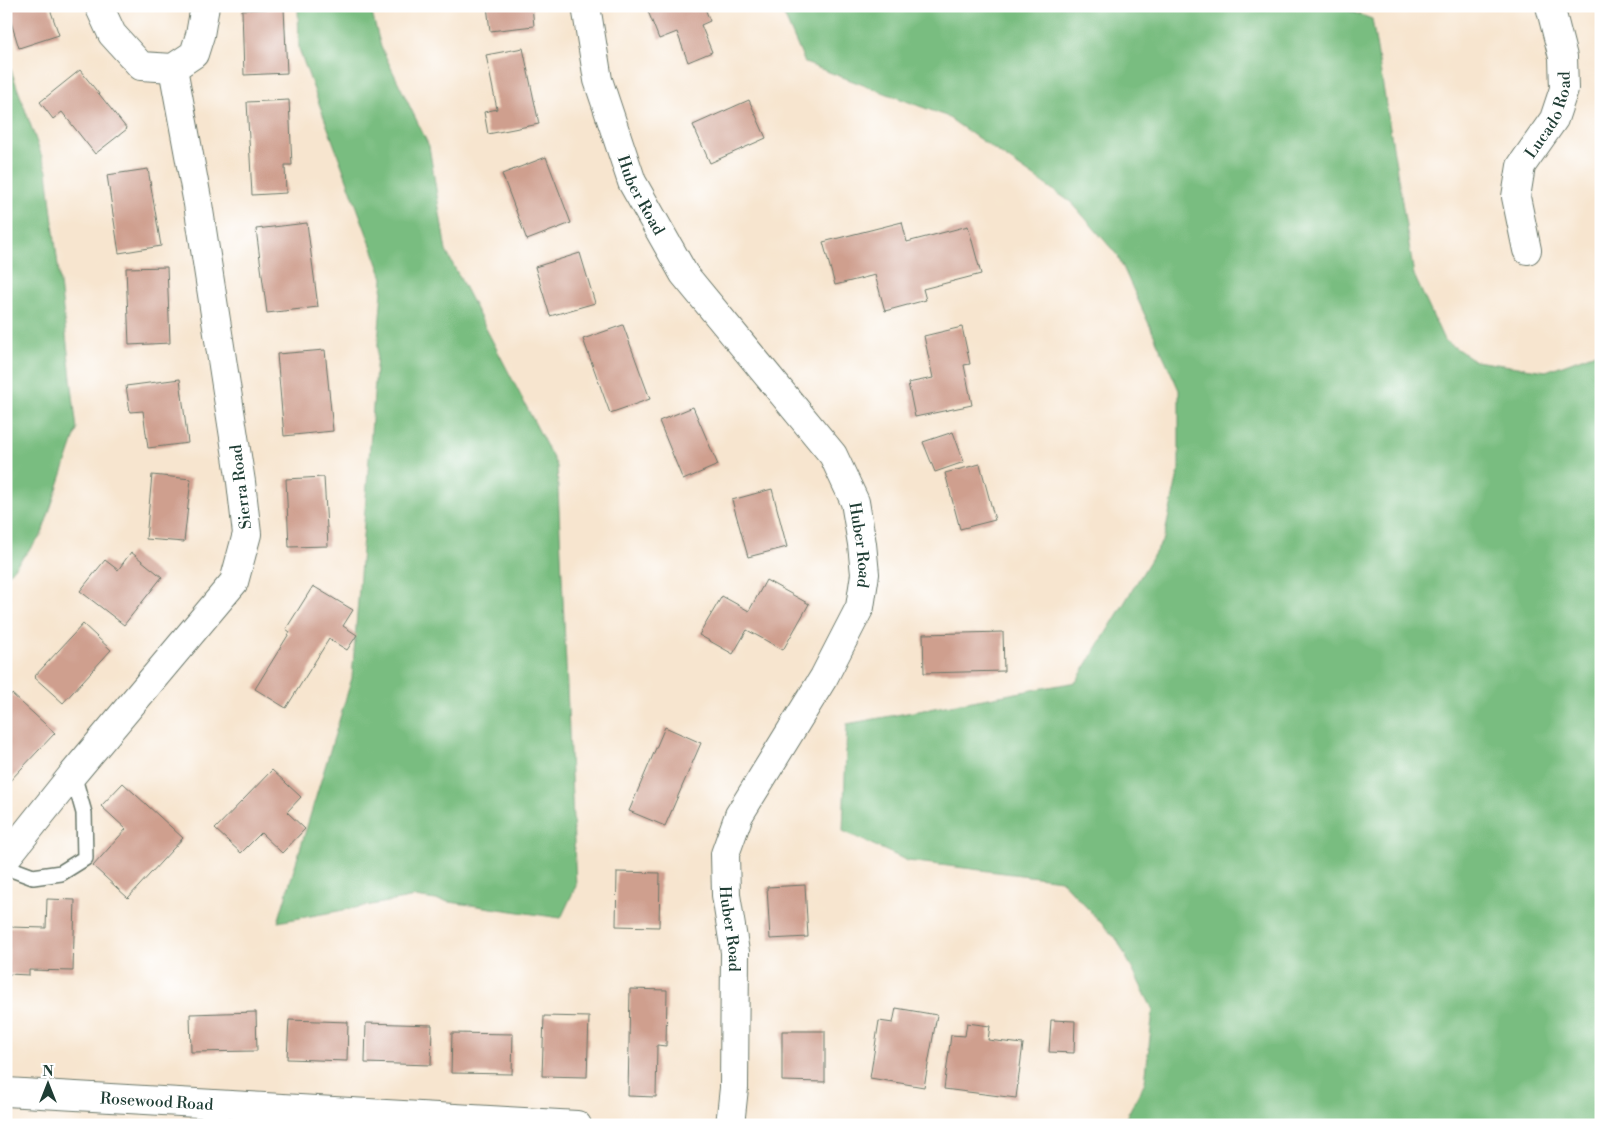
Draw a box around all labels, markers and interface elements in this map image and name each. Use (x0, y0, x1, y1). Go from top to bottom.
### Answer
street label: Lucado Road (1521, 71, 1575, 162)
street label: Huber Road (613, 153, 669, 239)
street label: Sierra Road (226, 443, 256, 530)
street label: Huber Road (844, 501, 874, 589)
street label: Huber Road (715, 886, 744, 972)
north arrow (22, 1058, 72, 1108)
text: N (42, 1063, 54, 1081)
street label: Rosewood Road (99, 1088, 214, 1115)

